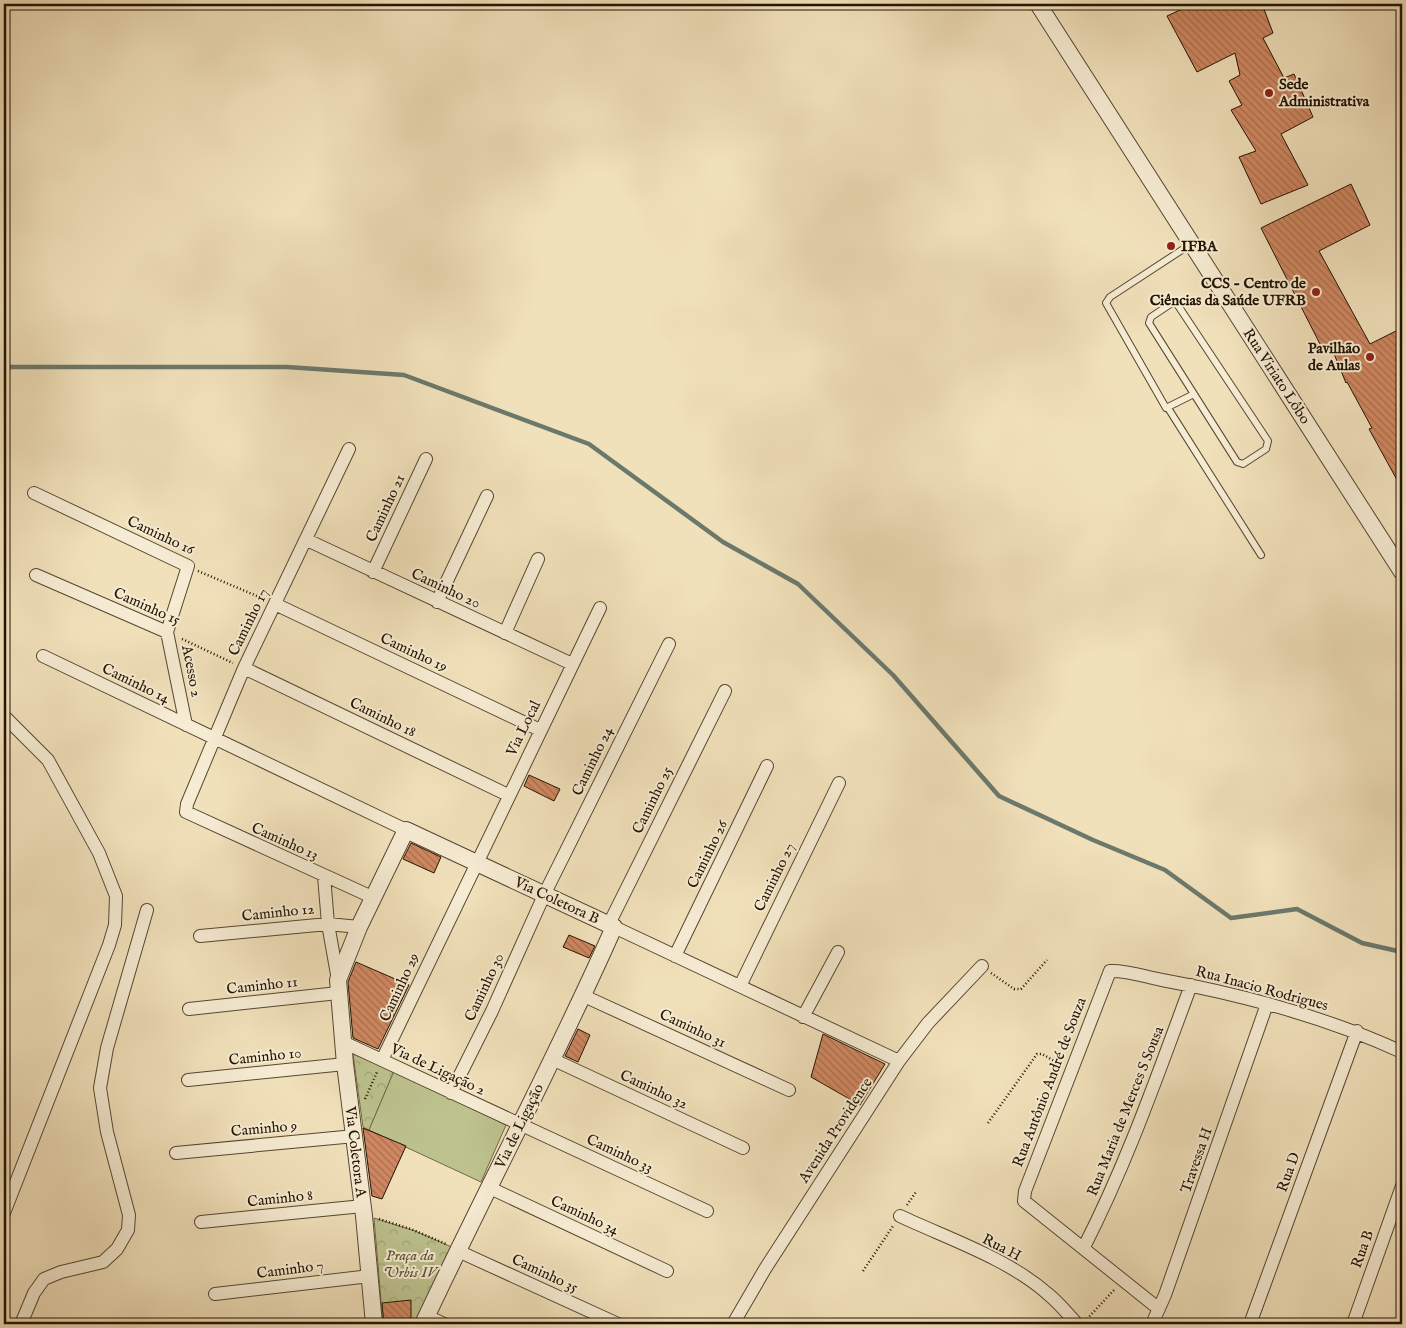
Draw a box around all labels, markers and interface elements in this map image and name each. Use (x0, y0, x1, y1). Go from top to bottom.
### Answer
place label: Sede Administrativa (1278, 75, 1370, 111)
marker: Sede Administrativa (1263, 87, 1275, 99)
place label: IFBA (1181, 237, 1218, 256)
marker: IFBA (1165, 240, 1177, 252)
place label: CCS - Centro de Ciências da Saúde UFRB (1150, 274, 1306, 310)
marker: CCS - Centro de Ciências da Saúde UFRB (1310, 286, 1322, 298)
street label: Rua Viriato Lôbo (1239, 325, 1315, 428)
place label: Pavilhão de Aulas (1308, 339, 1361, 375)
marker: Pavilhão de Aulas (1364, 351, 1376, 363)
street label: Caminho 21 (361, 471, 409, 545)
street label: Caminho 16 (124, 512, 198, 560)
street label: Caminho 20 (408, 564, 484, 613)
street label: Caminho 15 (110, 583, 184, 630)
street label: Caminho 17 (224, 585, 273, 659)
street label: Caminho 19 (377, 629, 451, 676)
street label: Acesso 2 (177, 643, 206, 699)
street label: Caminho 14 (99, 659, 173, 708)
street label: Caminho 18 (346, 693, 419, 742)
street label: Via Local (501, 697, 545, 760)
street label: Caminho 24 (568, 723, 618, 799)
street label: Caminho 25 (628, 763, 677, 837)
street label: Caminho 26 (683, 816, 732, 891)
street label: Caminho 13 (248, 818, 321, 865)
street label: Caminho 27 (750, 840, 799, 915)
street label: Via Coletora B (510, 872, 602, 928)
street label: Caminho 12 (241, 899, 315, 926)
street label: Caminho 29 (375, 950, 424, 1025)
street label: Caminho 30 (460, 950, 509, 1024)
street label: Rua Inacio Rodrigues (1193, 962, 1330, 1015)
street label: Caminho 11 (226, 972, 298, 999)
street label: Rua Antônio André de Souza (1008, 994, 1091, 1170)
street label: Caminho 31 (656, 1005, 729, 1052)
street label: Rua Maria de Merces S Sousa (1083, 1023, 1168, 1199)
street label: Via de Ligação 2 (386, 1039, 488, 1100)
street label: Caminho 10 (228, 1043, 302, 1070)
street label: Caminho 32 (617, 1065, 691, 1113)
street label: Avenida Providence (794, 1074, 877, 1187)
street label: Via de Ligação (490, 1081, 548, 1173)
street label: Via Coletora A (340, 1104, 371, 1200)
street label: Caminho 9 (230, 1116, 298, 1141)
street label: Travessa H (1176, 1125, 1217, 1196)
street label: Caminho 33 (583, 1130, 656, 1177)
street label: Rua D (1273, 1150, 1304, 1195)
street label: Caminho 8 (246, 1186, 314, 1211)
street label: Caminho 34 (548, 1191, 622, 1240)
street label: Rua B (1347, 1228, 1378, 1271)
street label: Rua H (979, 1230, 1025, 1265)
park label: Praça da Urbis IV (383, 1246, 440, 1282)
street label: Caminho 35 (509, 1250, 582, 1297)
street label: Caminho 7 (256, 1256, 325, 1283)

